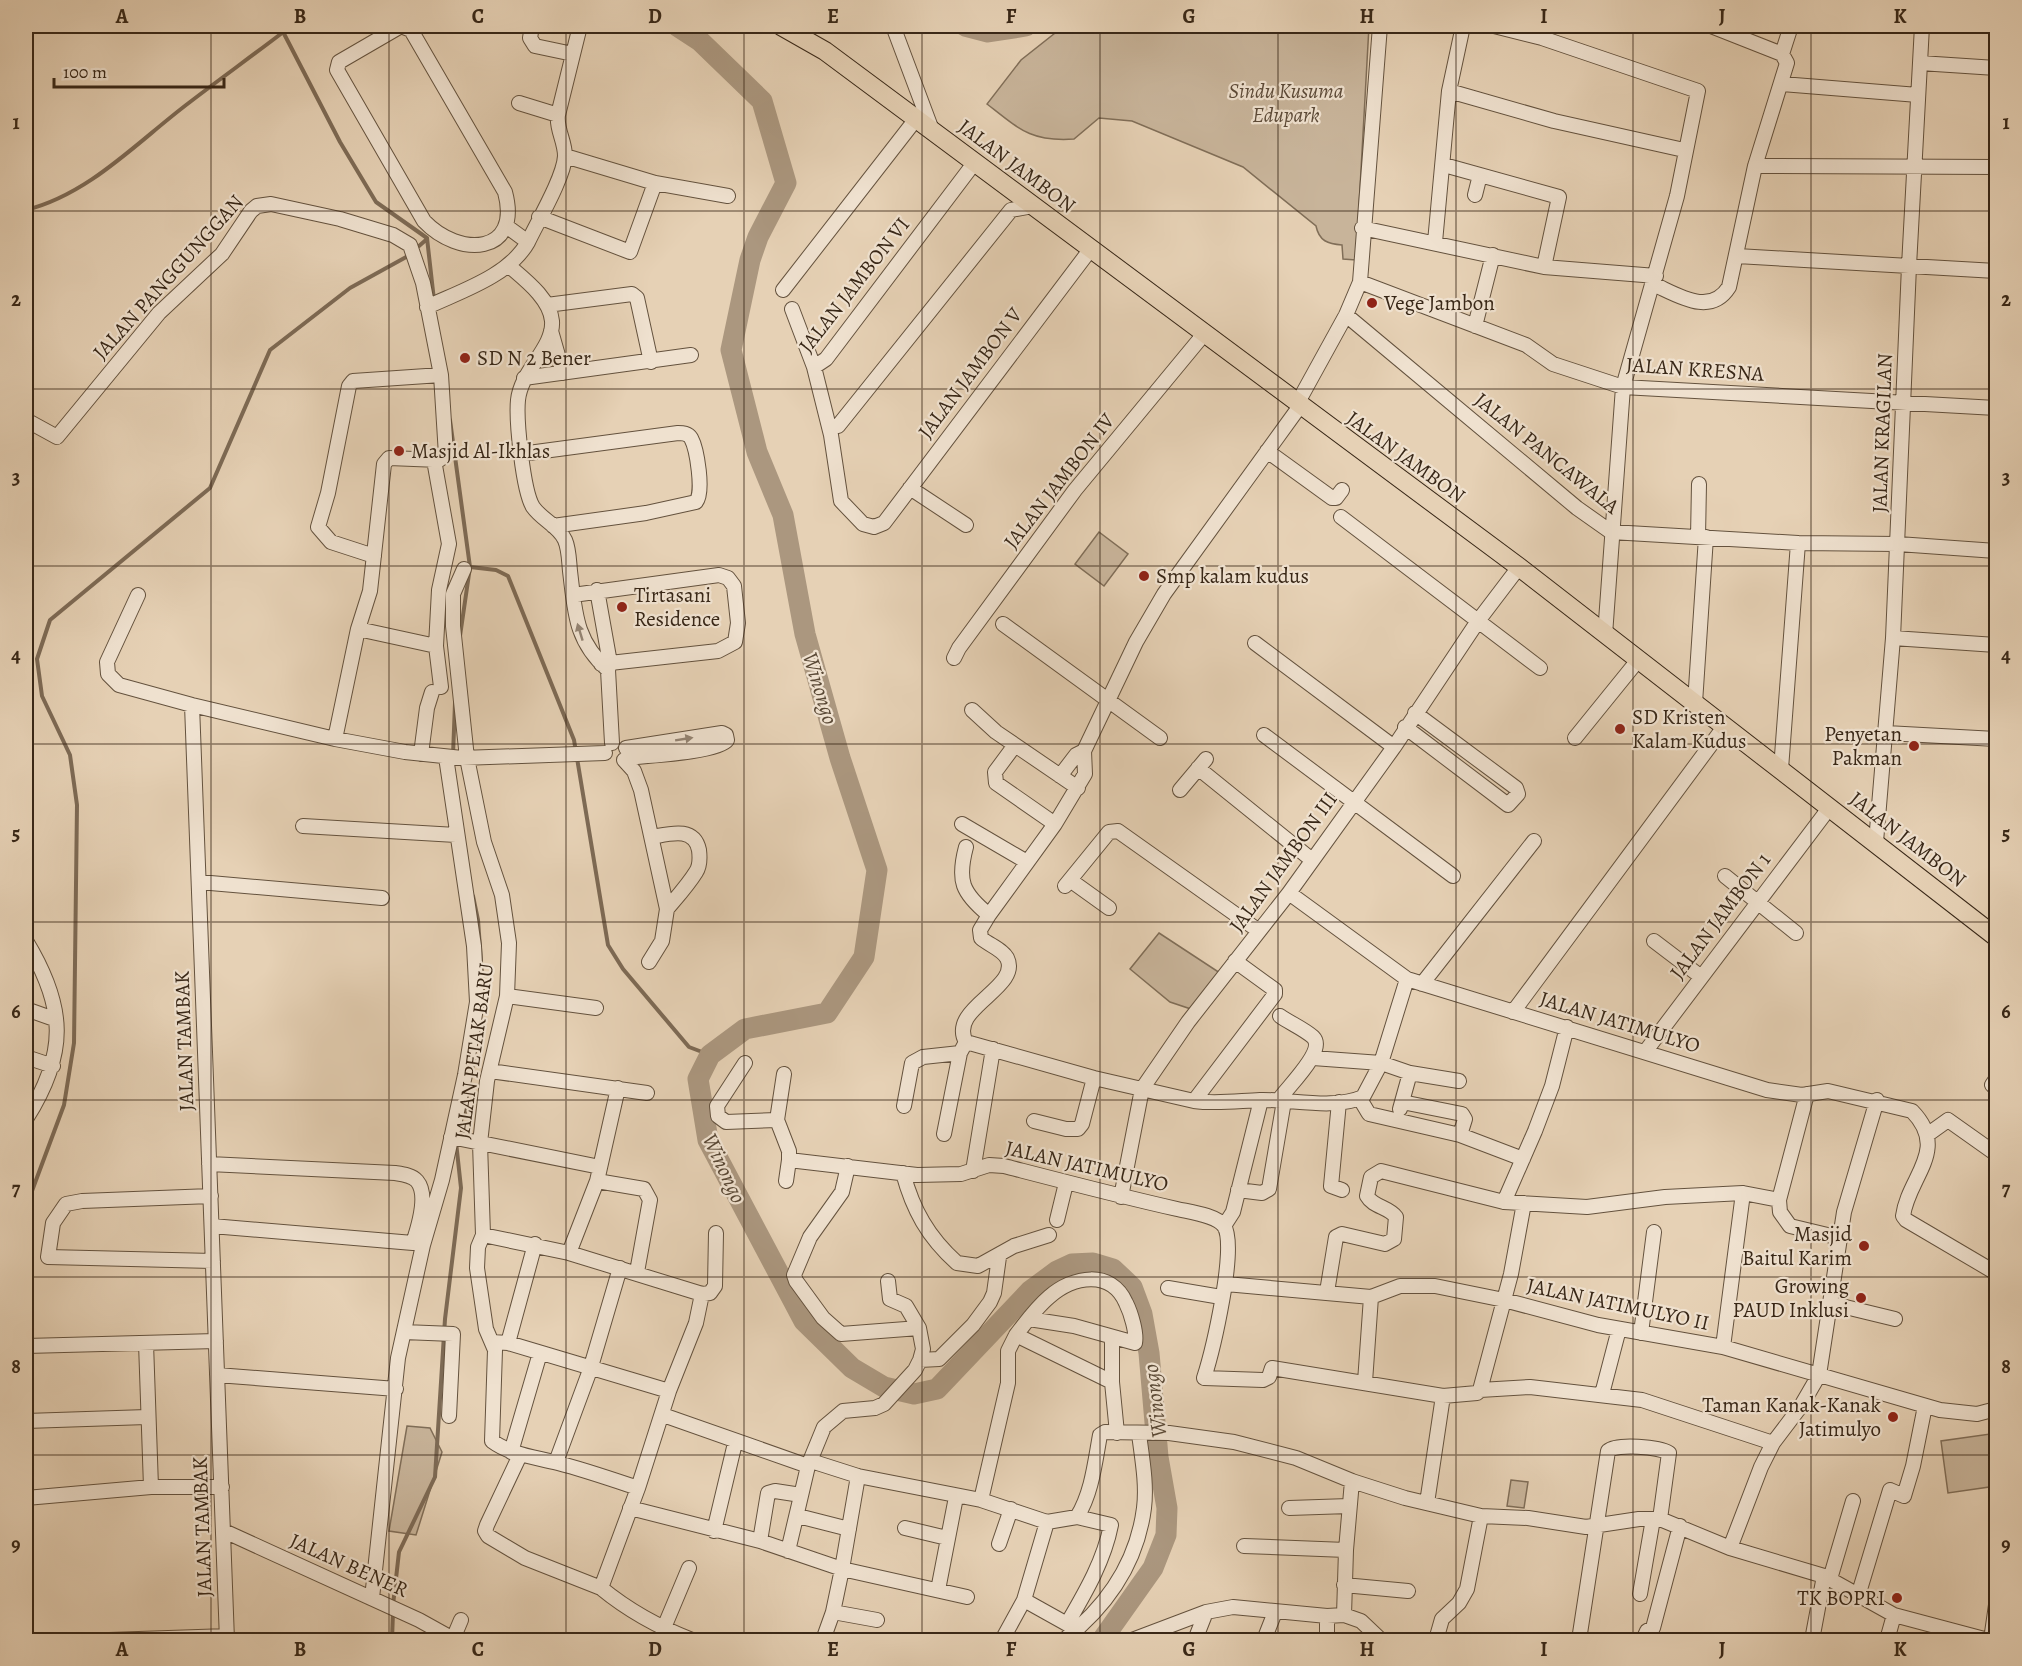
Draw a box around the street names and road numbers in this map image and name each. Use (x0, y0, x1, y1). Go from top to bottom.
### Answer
street label: JALAN JAMBON (952, 113, 1082, 219)
street label: JALAN PANGGUNGGAN (86, 189, 250, 365)
street label: JALAN JAMBON VI (792, 211, 916, 359)
street label: JALAN JAMBON V (911, 302, 1029, 444)
street label: JALAN KRESNA (1625, 350, 1766, 388)
street label: JALAN KRAGILAN (1865, 353, 1899, 513)
street label: JALAN PANCAWALA (1469, 386, 1626, 521)
street label: JALAN JAMBON (1341, 404, 1471, 510)
street label: JALAN JAMBON IV (997, 407, 1121, 555)
street label: JALAN JAMBON (1844, 785, 1972, 893)
street label: JALAN JAMBON III (1222, 786, 1344, 938)
street label: JALAN JAMBON 1 (1663, 847, 1777, 985)
street label: JALAN PETAK BARU (448, 961, 500, 1141)
street label: JALAN TAMBAK (168, 970, 200, 1112)
street label: JALAN JATIMULYO (1536, 984, 1704, 1060)
street label: JALAN JATIMULYO (1003, 1134, 1171, 1198)
street label: JALAN JATIMULYO II (1524, 1271, 1712, 1337)
street label: JALAN TAMBAK (186, 1456, 218, 1598)
street label: JALAN BENER (285, 1526, 413, 1604)

